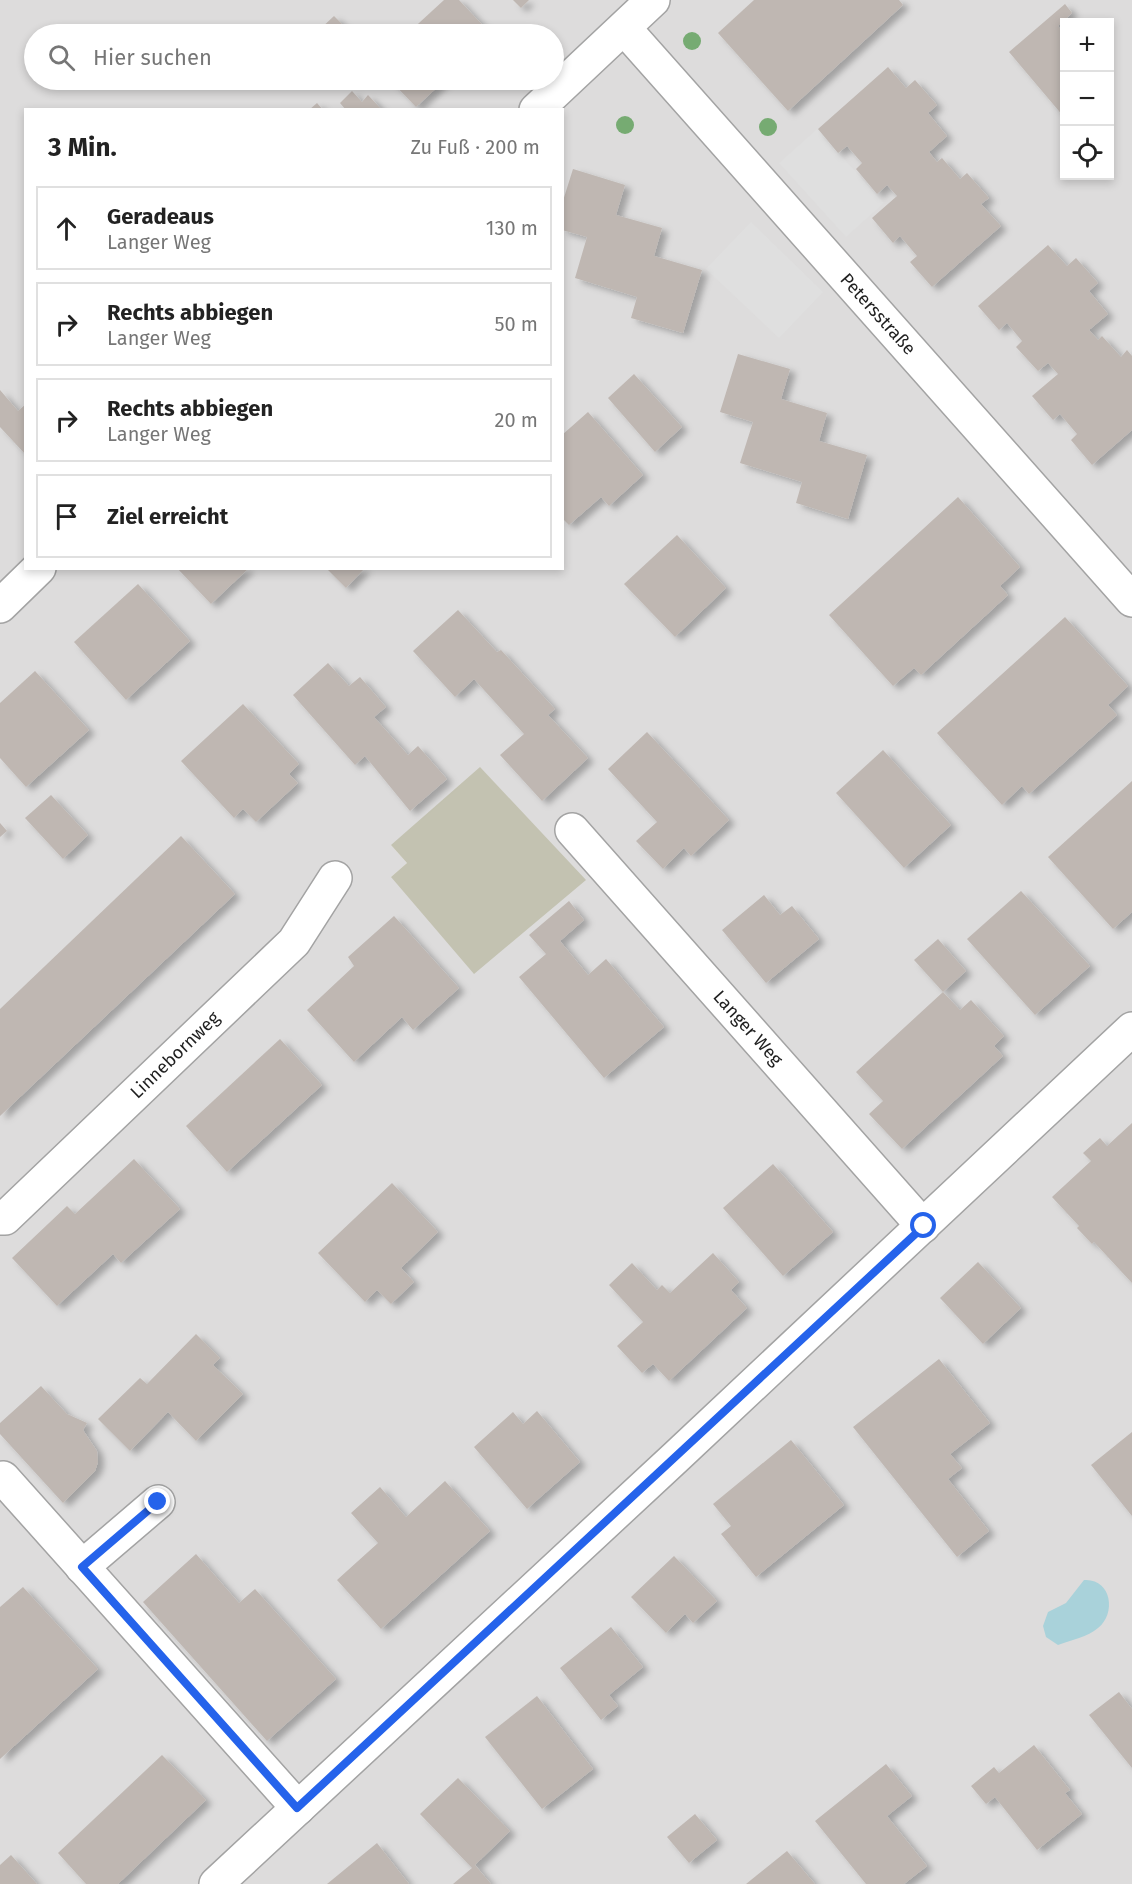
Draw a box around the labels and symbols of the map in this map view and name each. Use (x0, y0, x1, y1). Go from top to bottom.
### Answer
street label: Petersstraße (836, 269, 920, 359)
street label: Langer Weg (709, 986, 788, 1071)
street label: Linnebornweg (126, 1006, 225, 1103)
route start (910, 1212, 936, 1238)
route end (144, 1488, 170, 1514)

